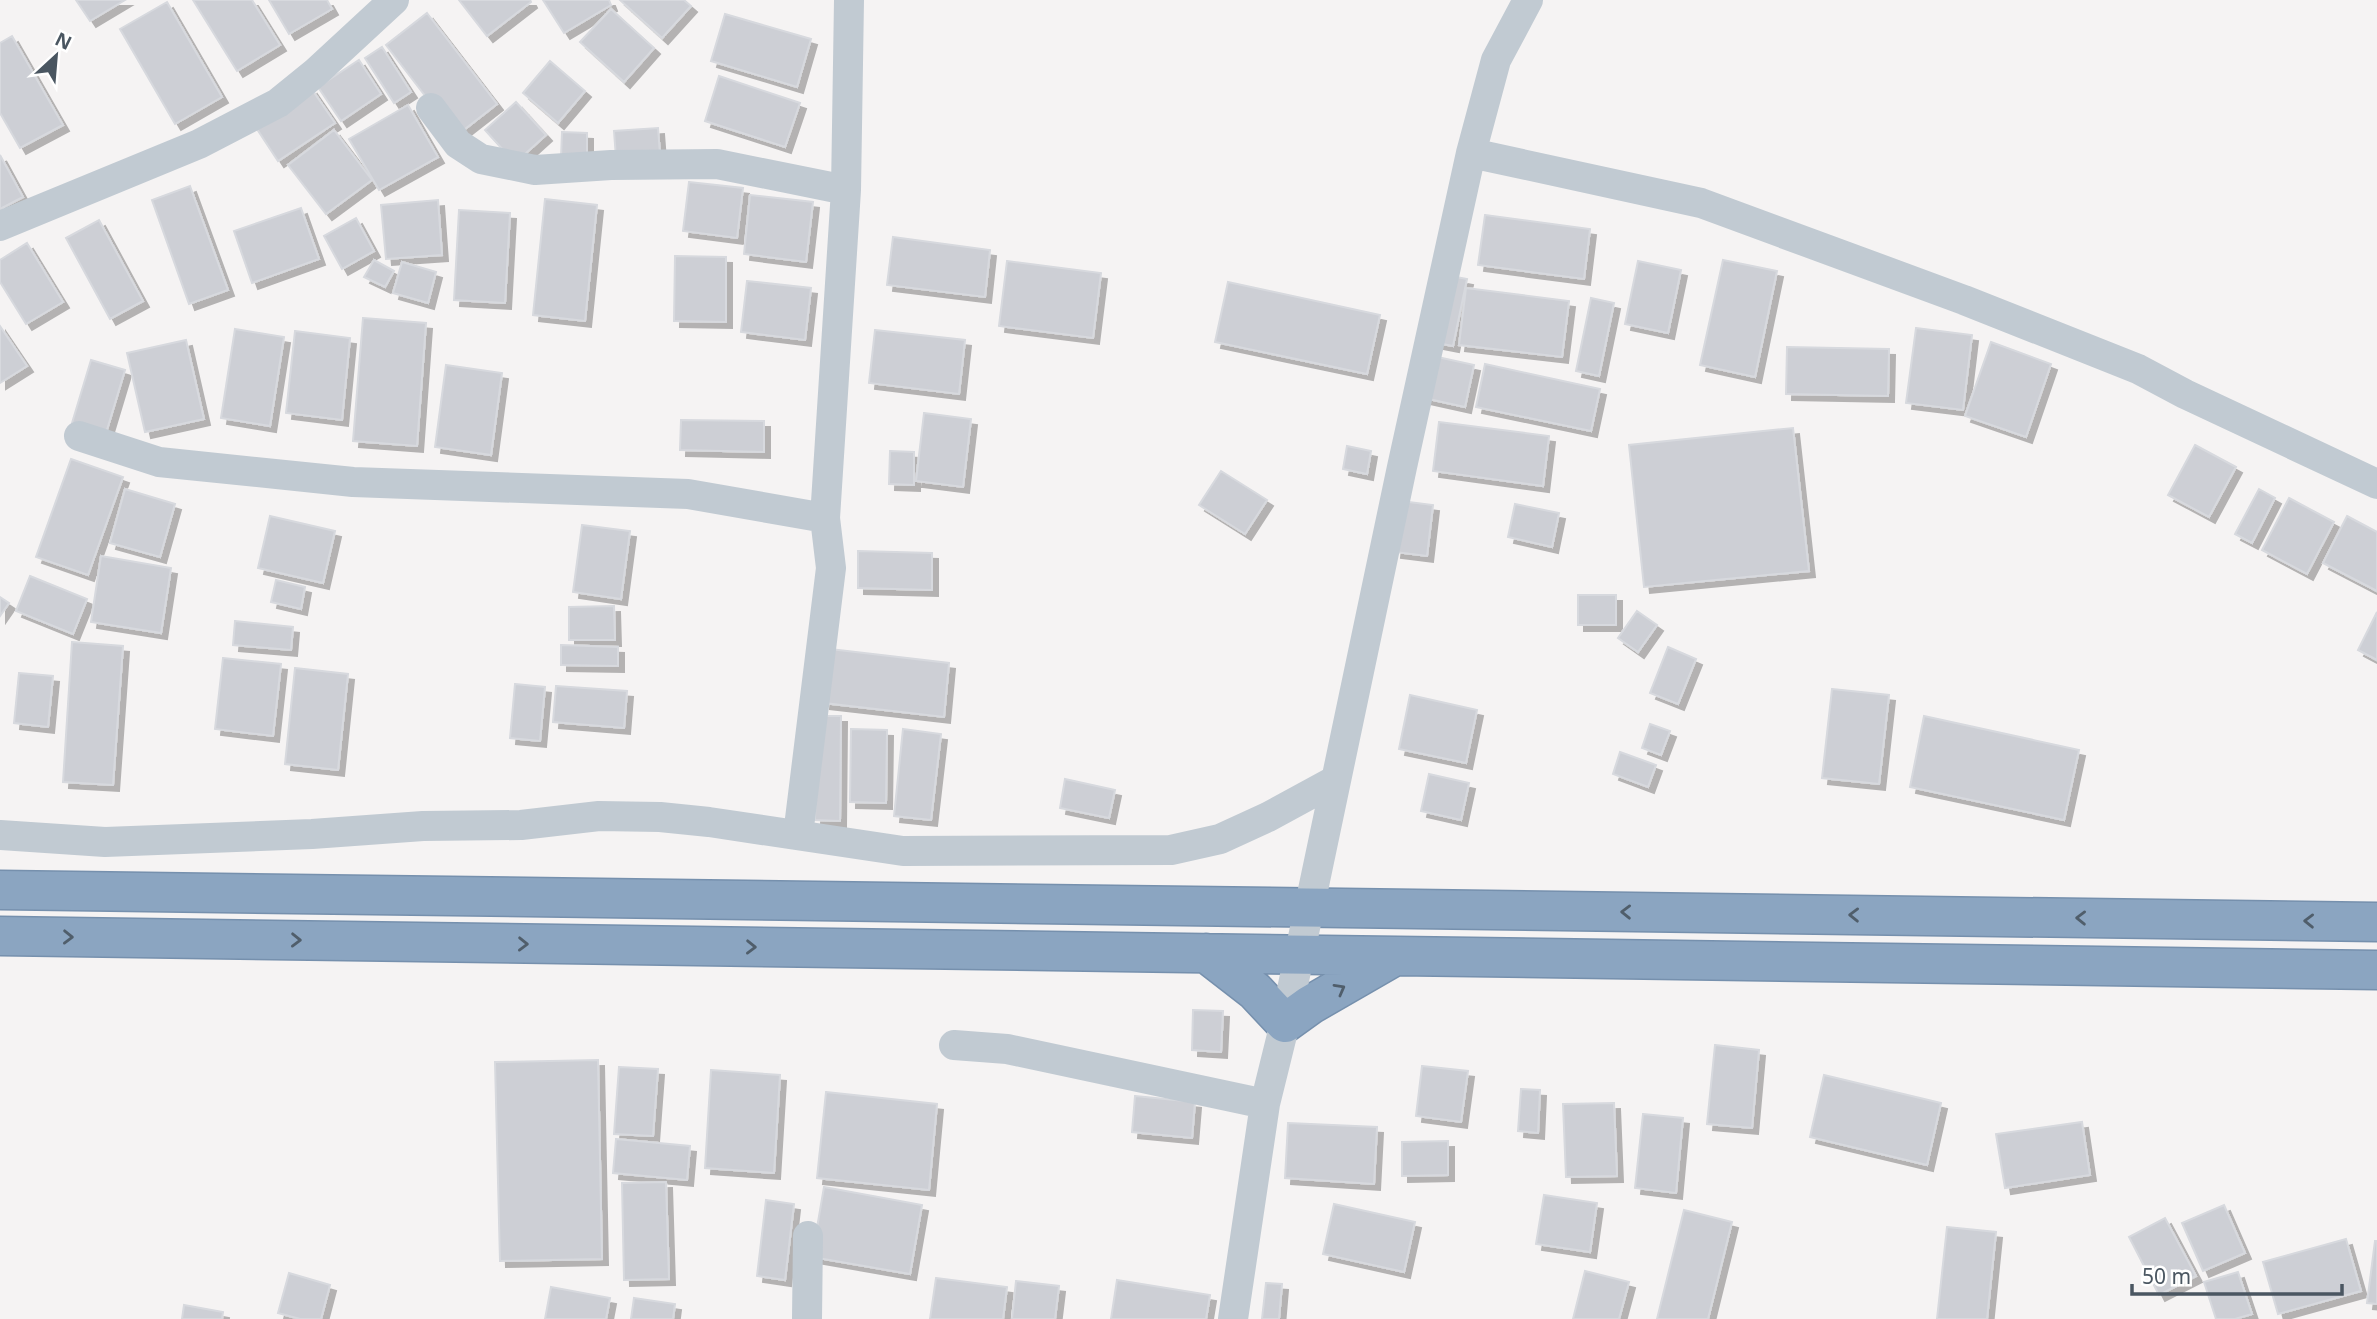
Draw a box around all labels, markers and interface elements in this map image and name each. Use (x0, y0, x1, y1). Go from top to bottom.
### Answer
north arrow (21, 21, 91, 91)
text: N (51, 26, 76, 56)
one-way arrow (1621, 904, 1632, 919)
one-way arrow (1848, 907, 1859, 922)
one-way arrow (2076, 910, 2086, 926)
one-way arrow (2303, 913, 2314, 929)
one-way arrow (63, 929, 74, 945)
one-way arrow (290, 933, 301, 948)
one-way arrow (518, 936, 529, 952)
one-way arrow (746, 939, 756, 955)
one-way arrow (1333, 984, 1345, 997)
scale bar (2132, 1252, 2342, 1296)
text: 50 m (2142, 1262, 2191, 1290)

